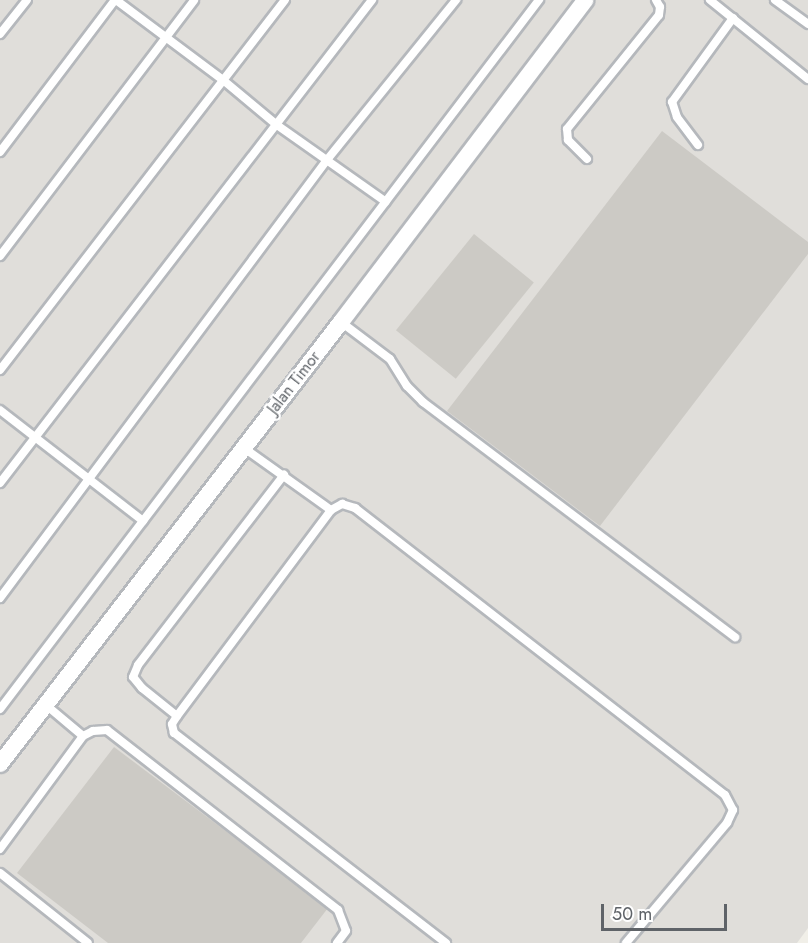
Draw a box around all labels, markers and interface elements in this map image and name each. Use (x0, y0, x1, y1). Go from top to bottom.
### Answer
street label: Jalan Timor (264, 348, 324, 418)
scale bar (604, 892, 730, 930)
text: 50 m (612, 901, 652, 927)

